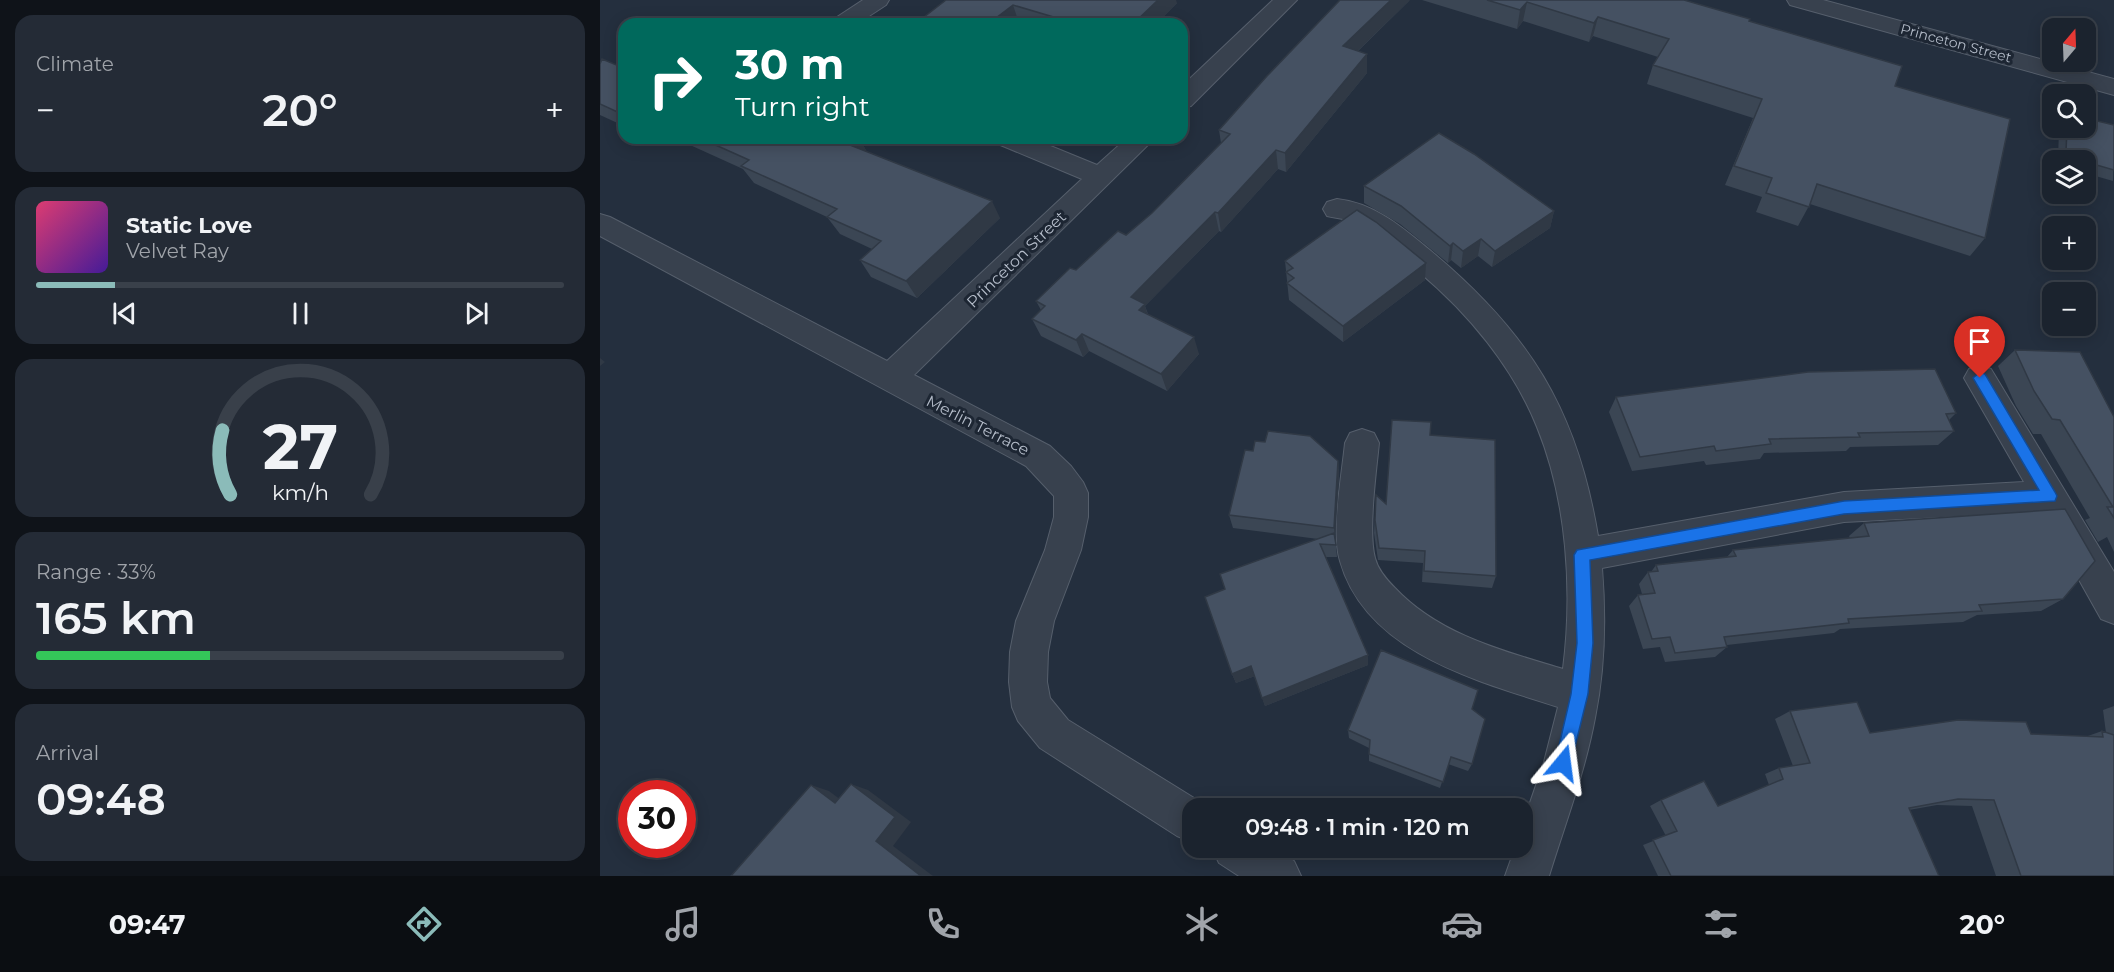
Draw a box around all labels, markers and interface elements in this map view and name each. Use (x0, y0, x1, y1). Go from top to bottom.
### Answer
north arrow (2042, 18, 2096, 72)
map controls (2042, 18, 2096, 336)
street label: Princeton Street (1898, 20, 2014, 67)
text: 30 m (735, 38, 844, 90)
icon: right (636, 42, 714, 120)
text: Climate (36, 52, 114, 76)
text: 20° (262, 82, 338, 137)
button: search (2042, 84, 2096, 138)
text: − (36, 90, 55, 130)
text: + (545, 90, 564, 130)
text: Turn right (735, 90, 870, 123)
button: layers (2042, 150, 2096, 204)
street label: Princeton Street (963, 207, 1070, 312)
text: Static Love (126, 212, 252, 239)
button: + (2042, 216, 2096, 270)
text: Velvet Ray (126, 239, 229, 263)
button: − (2042, 282, 2096, 336)
icon: previous (108, 297, 141, 330)
icon: pause (284, 297, 317, 330)
icon: next (460, 297, 493, 330)
pin (1954, 316, 2005, 378)
icon: arrive (1963, 325, 1996, 358)
street label: Merlin Terrace (923, 391, 1032, 460)
text: 27 (262, 409, 338, 485)
text: km/h (271, 479, 329, 505)
text: Range · 33% (36, 560, 156, 584)
text: 165 km (36, 590, 196, 645)
position arrow (1531, 731, 1595, 795)
text: Arrival (36, 741, 99, 765)
text: 09:48 (36, 771, 166, 826)
speed limit sign: 30 (618, 780, 696, 858)
text: 09:48 · 1 min · 120 m (1245, 814, 1470, 841)
icon: directions (403, 903, 445, 945)
icon: music (662, 903, 704, 945)
icon: phone (922, 903, 964, 945)
icon: climate (1181, 903, 1223, 945)
icon: car (1441, 903, 1483, 945)
icon: filters (1700, 903, 1742, 945)
text: 09:47 (109, 908, 186, 941)
text: 20° (1960, 908, 2005, 941)

